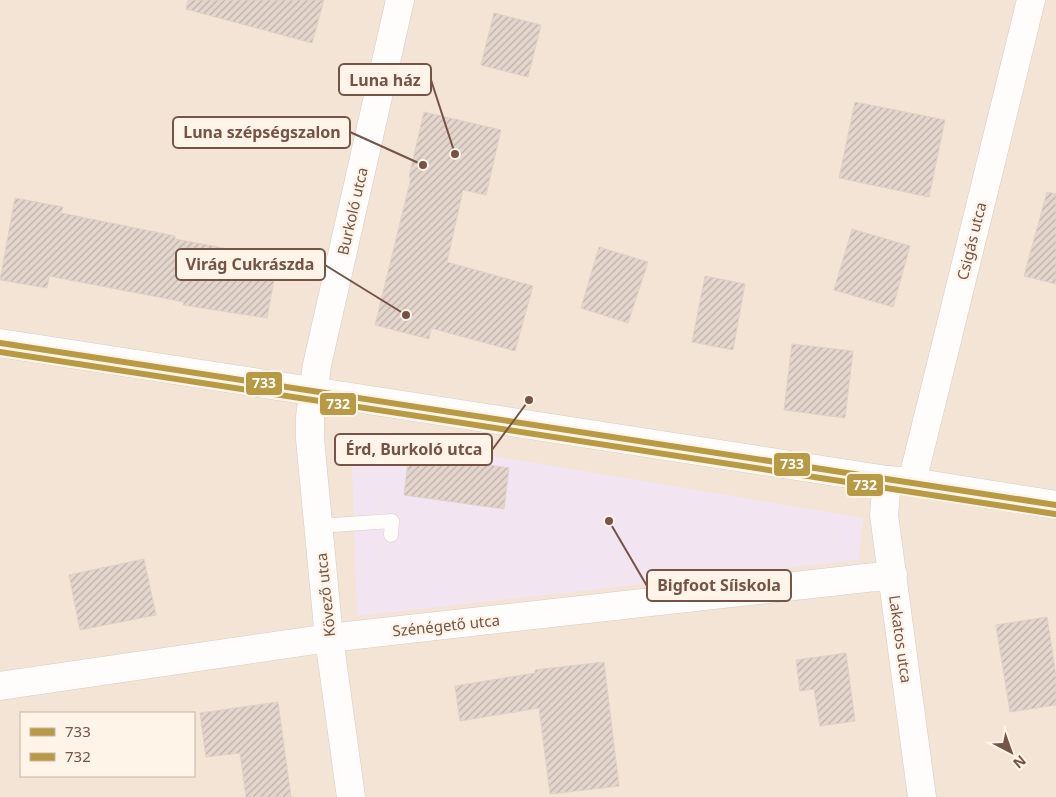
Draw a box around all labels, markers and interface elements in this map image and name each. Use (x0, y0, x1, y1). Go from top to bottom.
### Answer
callout: Luna ház (339, 64, 431, 95)
text: Luna ház (349, 69, 421, 91)
callout: Luna szépségszalon (173, 117, 350, 148)
text: Luna szépségszalon (183, 121, 341, 143)
street label: Burkoló utca (332, 165, 372, 257)
street label: Csigás utca (952, 200, 990, 282)
callout: Virág Cukrászda (176, 249, 325, 280)
text: Virág Cukrászda (186, 253, 314, 275)
line badge: 733 (245, 371, 283, 396)
text: 733 (252, 373, 276, 392)
line badge: 732 (319, 392, 357, 416)
text: 732 (326, 394, 350, 413)
callout: Érd, Burkoló utca (335, 434, 492, 465)
text: Érd, Burkoló utca (346, 438, 482, 460)
line badge: 733 (773, 452, 811, 477)
text: 733 (780, 454, 804, 473)
line badge: 732 (846, 473, 884, 497)
text: 732 (853, 475, 877, 494)
street label: Kövező utca (311, 552, 339, 638)
callout: Bigfoot Síiskola (647, 570, 791, 601)
text: Bigfoot Síiskola (657, 574, 781, 596)
street label: Lakatos utca (885, 594, 917, 684)
street label: Szénégető utca (391, 609, 501, 641)
legend (20, 712, 195, 777)
text: 733 (65, 721, 91, 741)
north arrow (986, 727, 1036, 777)
text: 732 (65, 746, 91, 766)
text: N (1009, 751, 1030, 773)

